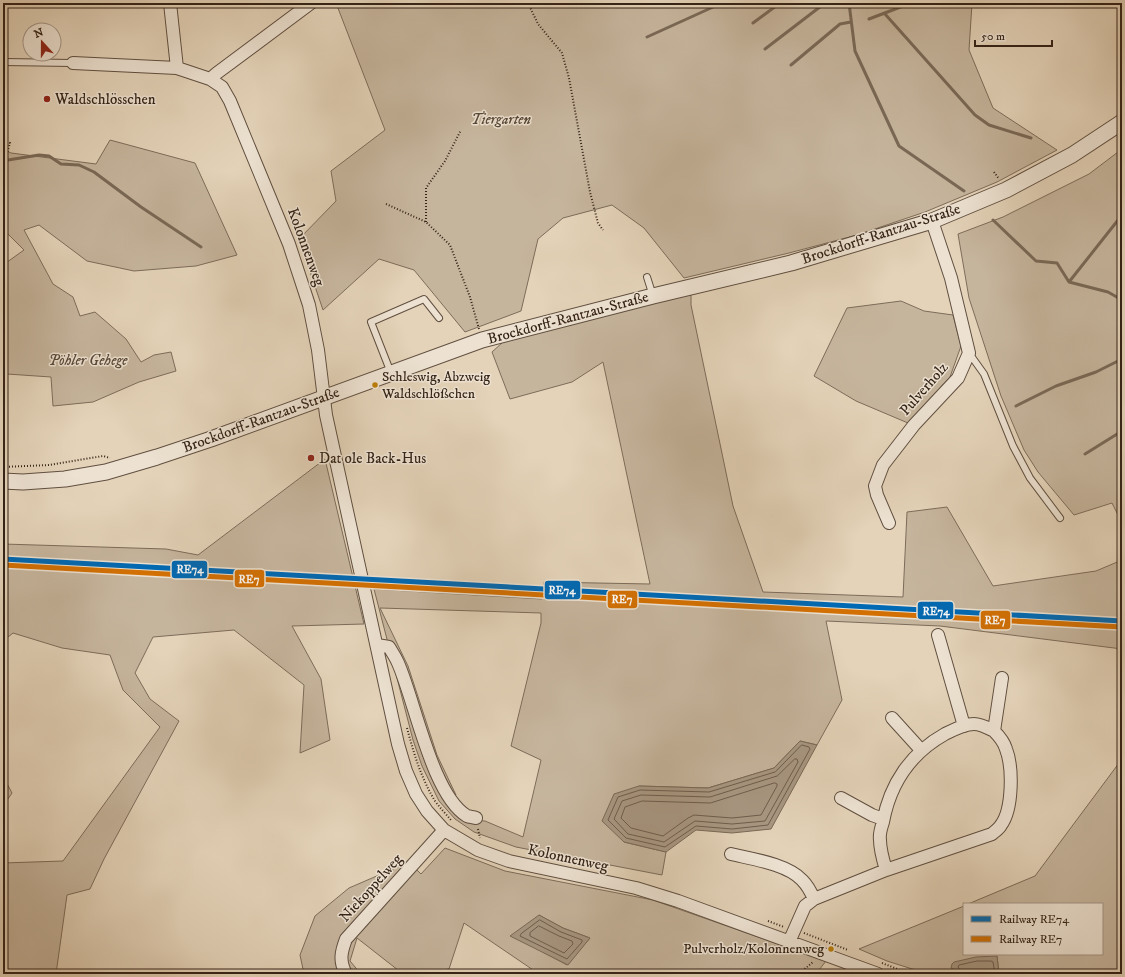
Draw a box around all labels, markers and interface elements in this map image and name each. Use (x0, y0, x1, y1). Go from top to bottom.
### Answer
north arrow (22, 22, 62, 62)
scale bar (975, 22, 1052, 48)
text: N (32, 25, 45, 42)
text: 50 m (981, 29, 1005, 44)
place label: Waldschlösschen (54, 90, 156, 109)
marker: Waldschlösschen (42, 94, 52, 104)
park label: Tiergarten (471, 110, 531, 129)
street label: Brockdorff-Rantzau-Straße (799, 199, 963, 269)
street label: Kolonnenweg (283, 205, 329, 289)
street label: Brockdorff-Rantzau-Straße (485, 287, 651, 349)
park label: Pöhler Gehege (49, 351, 128, 370)
street label: Pulverholz (896, 358, 953, 420)
place label: Schleswig, Abzweig Waldschlößchen (381, 368, 490, 403)
marker: Schleswig, Abzweig Waldschlößchen (370, 380, 380, 390)
street label: Brockdorff-Rantzau-Straße (180, 383, 342, 457)
place label: Dat ole Back-Hus (319, 449, 426, 468)
marker: Dat ole Back-Hus (306, 453, 316, 463)
line badge: RE74 (171, 560, 208, 579)
text: RE74 (176, 563, 204, 577)
line badge: RE7 (234, 569, 265, 588)
text: RE7 (239, 573, 260, 587)
line badge: RE74 (544, 580, 581, 600)
text: RE74 (548, 584, 576, 598)
line badge: RE7 (607, 590, 638, 609)
text: RE7 (612, 593, 633, 607)
line badge: RE74 (917, 601, 954, 620)
text: RE74 (922, 605, 950, 619)
line badge: RE7 (980, 610, 1011, 630)
text: RE7 (985, 614, 1006, 628)
street label: Kolonnenweg (526, 840, 611, 876)
street label: Niekoppelweg (335, 849, 407, 926)
legend (963, 903, 1103, 955)
text: Railway RE74 (999, 912, 1070, 927)
text: Railway RE7 (999, 932, 1062, 947)
place label: Pulverholz/Kolonnenweg (683, 940, 824, 958)
marker: Pulverholz/Kolonnenweg (826, 944, 836, 954)

